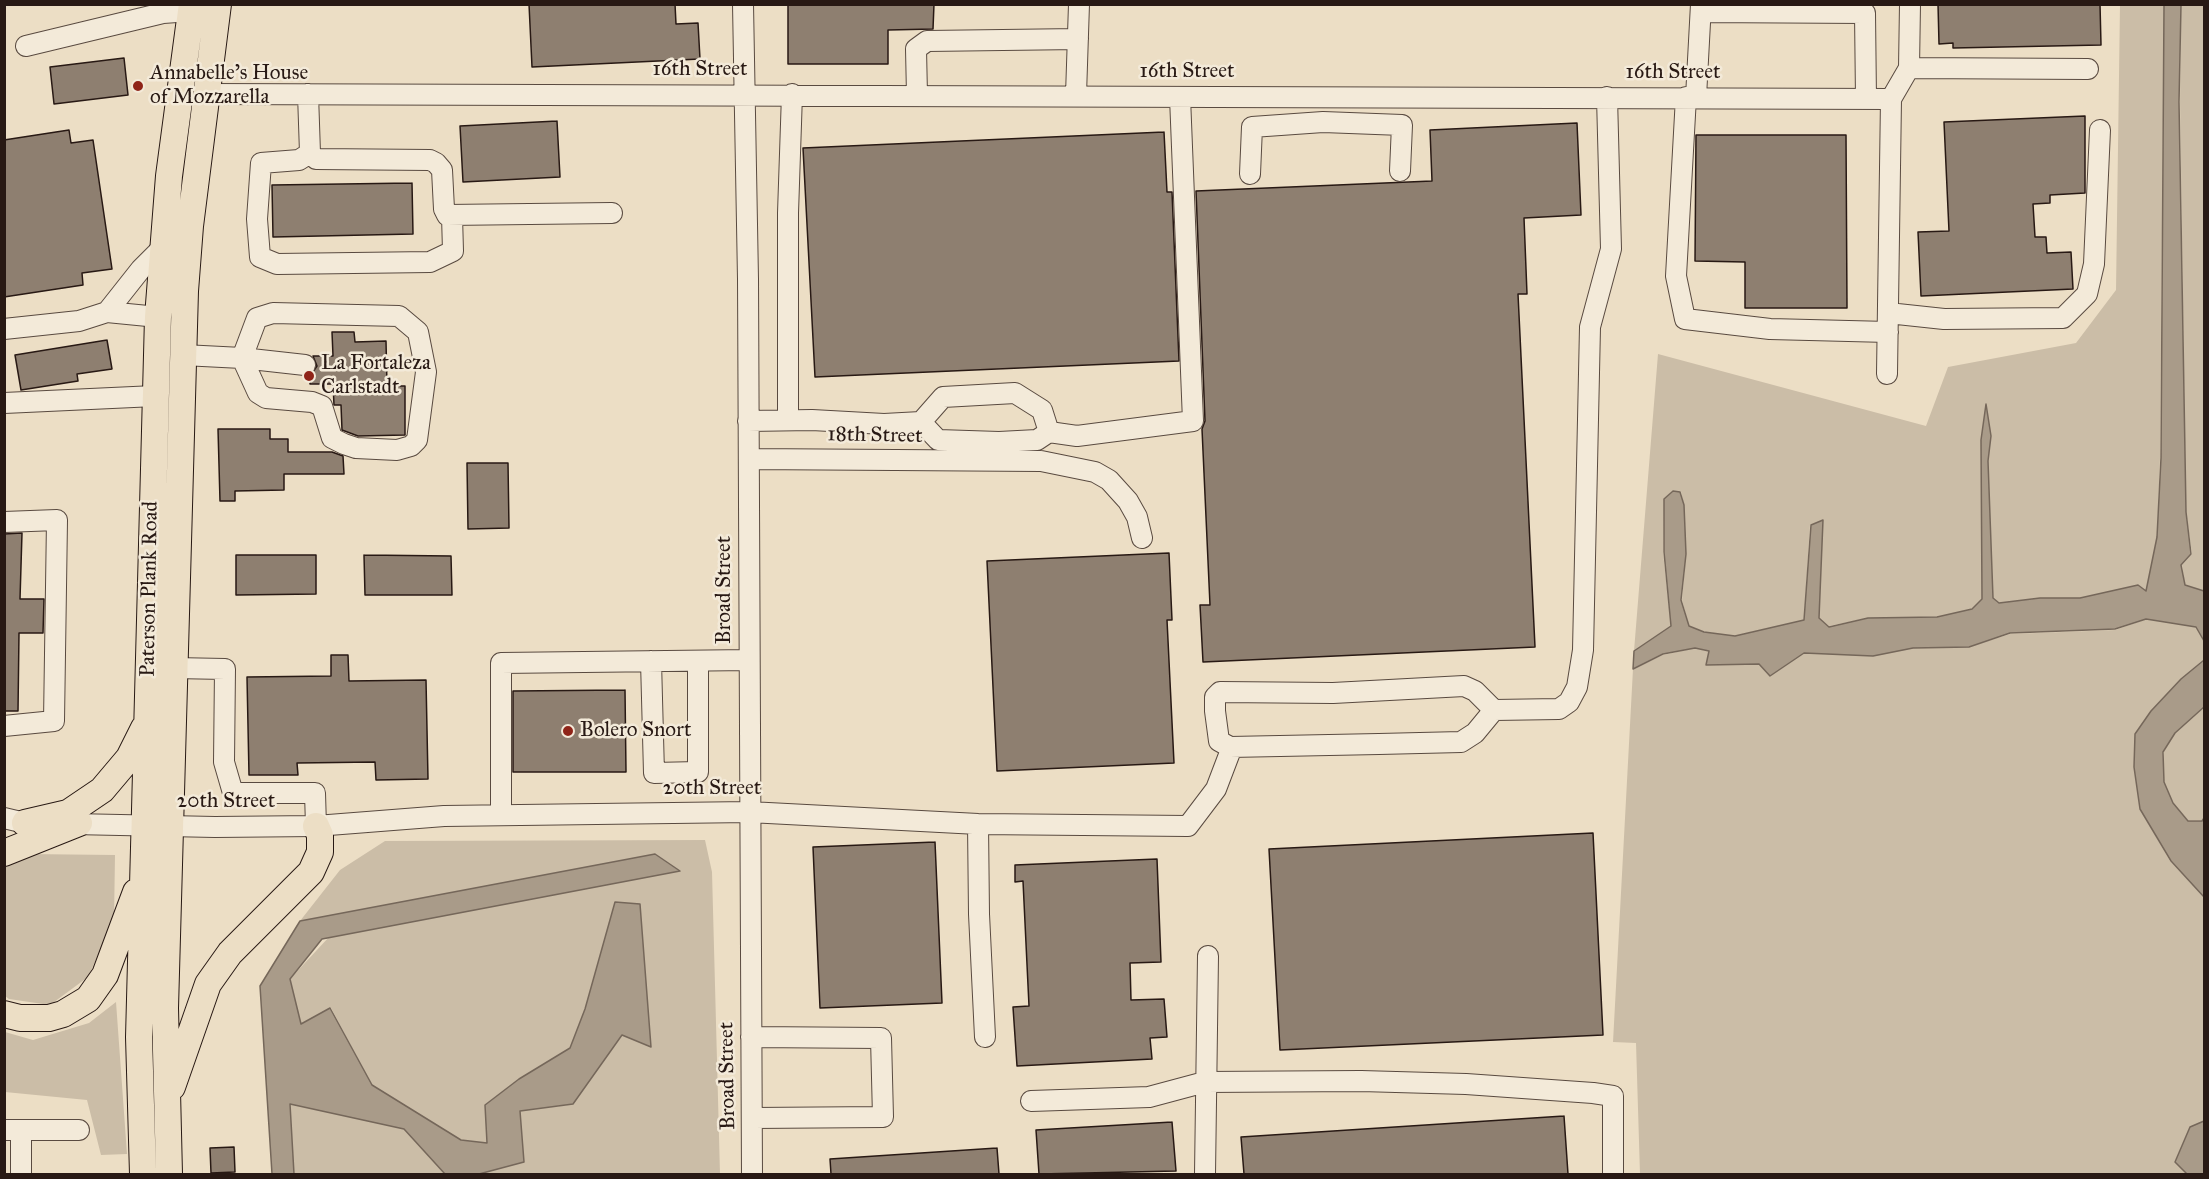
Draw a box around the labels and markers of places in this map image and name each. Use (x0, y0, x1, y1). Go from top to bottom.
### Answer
place label: Annabelle's House of Mozzarella (150, 61, 308, 111)
marker: Annabelle's House of Mozzarella (131, 79, 145, 93)
place label: La Fortaleza Carlstadt (321, 351, 431, 401)
marker: La Fortaleza Carlstadt (302, 369, 316, 383)
place label: Bolero Snort (580, 718, 691, 744)
marker: Bolero Snort (561, 724, 575, 738)

